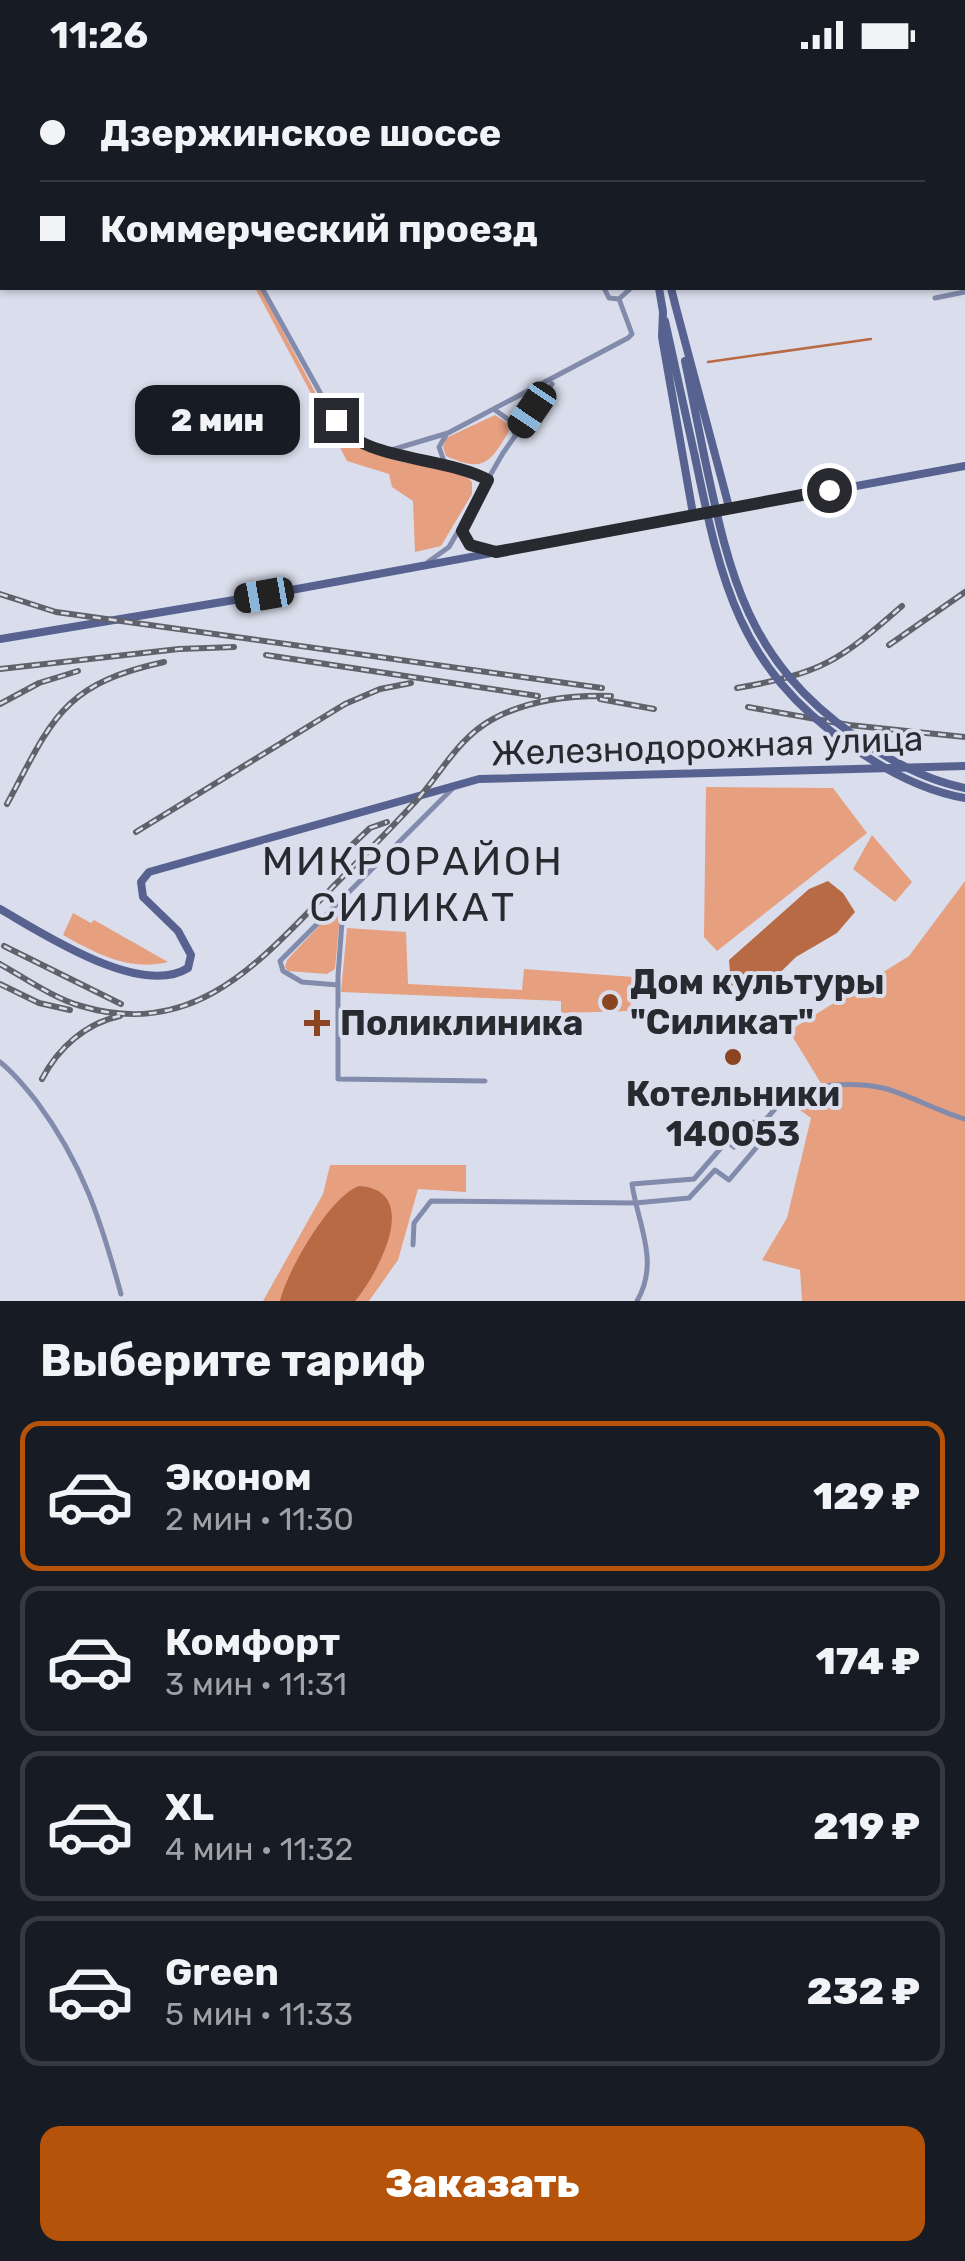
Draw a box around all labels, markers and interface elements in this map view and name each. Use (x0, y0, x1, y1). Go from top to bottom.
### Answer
text: 11:26 (50, 12, 148, 58)
text: Дзержинское шоссе (100, 110, 501, 156)
text: Коммерческий проезд (100, 206, 538, 252)
car (503, 377, 561, 443)
callout: 2 мин (136, 385, 301, 455)
route end (314, 398, 359, 443)
text: 2 мин (171, 401, 264, 439)
route start (807, 468, 852, 513)
car (232, 575, 296, 615)
street label: Железнодорожная улица (490, 717, 924, 775)
district label: МИКРОРАЙОН СИЛИКАТ (262, 838, 564, 931)
place label: Дом культуры "Силикат" (630, 961, 885, 1043)
marker: Дом культуры "Силикат" (599, 991, 621, 1013)
place label: Поликлиника (340, 1002, 583, 1044)
marker: Поликлиника (304, 1010, 330, 1036)
marker: Котельники 140053 (722, 1046, 744, 1068)
place label: Котельники 140053 (626, 1073, 840, 1155)
text: Выберите тариф (40, 1334, 426, 1387)
icon: car (45, 1451, 135, 1541)
text: Эконом (165, 1454, 312, 1500)
text: 129 ₽ (813, 1473, 920, 1519)
text: 2 мин · 11:30 (165, 1500, 354, 1538)
icon: car (45, 1616, 135, 1706)
text: Комфорт (165, 1619, 340, 1665)
text: 174 ₽ (816, 1638, 920, 1684)
text: 3 мин · 11:31 (165, 1665, 347, 1703)
icon: car (45, 1781, 135, 1871)
text: XL (165, 1784, 214, 1830)
text: 219 ₽ (813, 1803, 920, 1849)
text: 4 мин · 11:32 (165, 1830, 353, 1868)
icon: car (45, 1946, 135, 2036)
text: Green (165, 1949, 279, 1995)
text: 232 ₽ (807, 1968, 920, 2014)
text: 5 мин · 11:33 (165, 1995, 353, 2033)
button: Заказать (40, 2126, 925, 2241)

